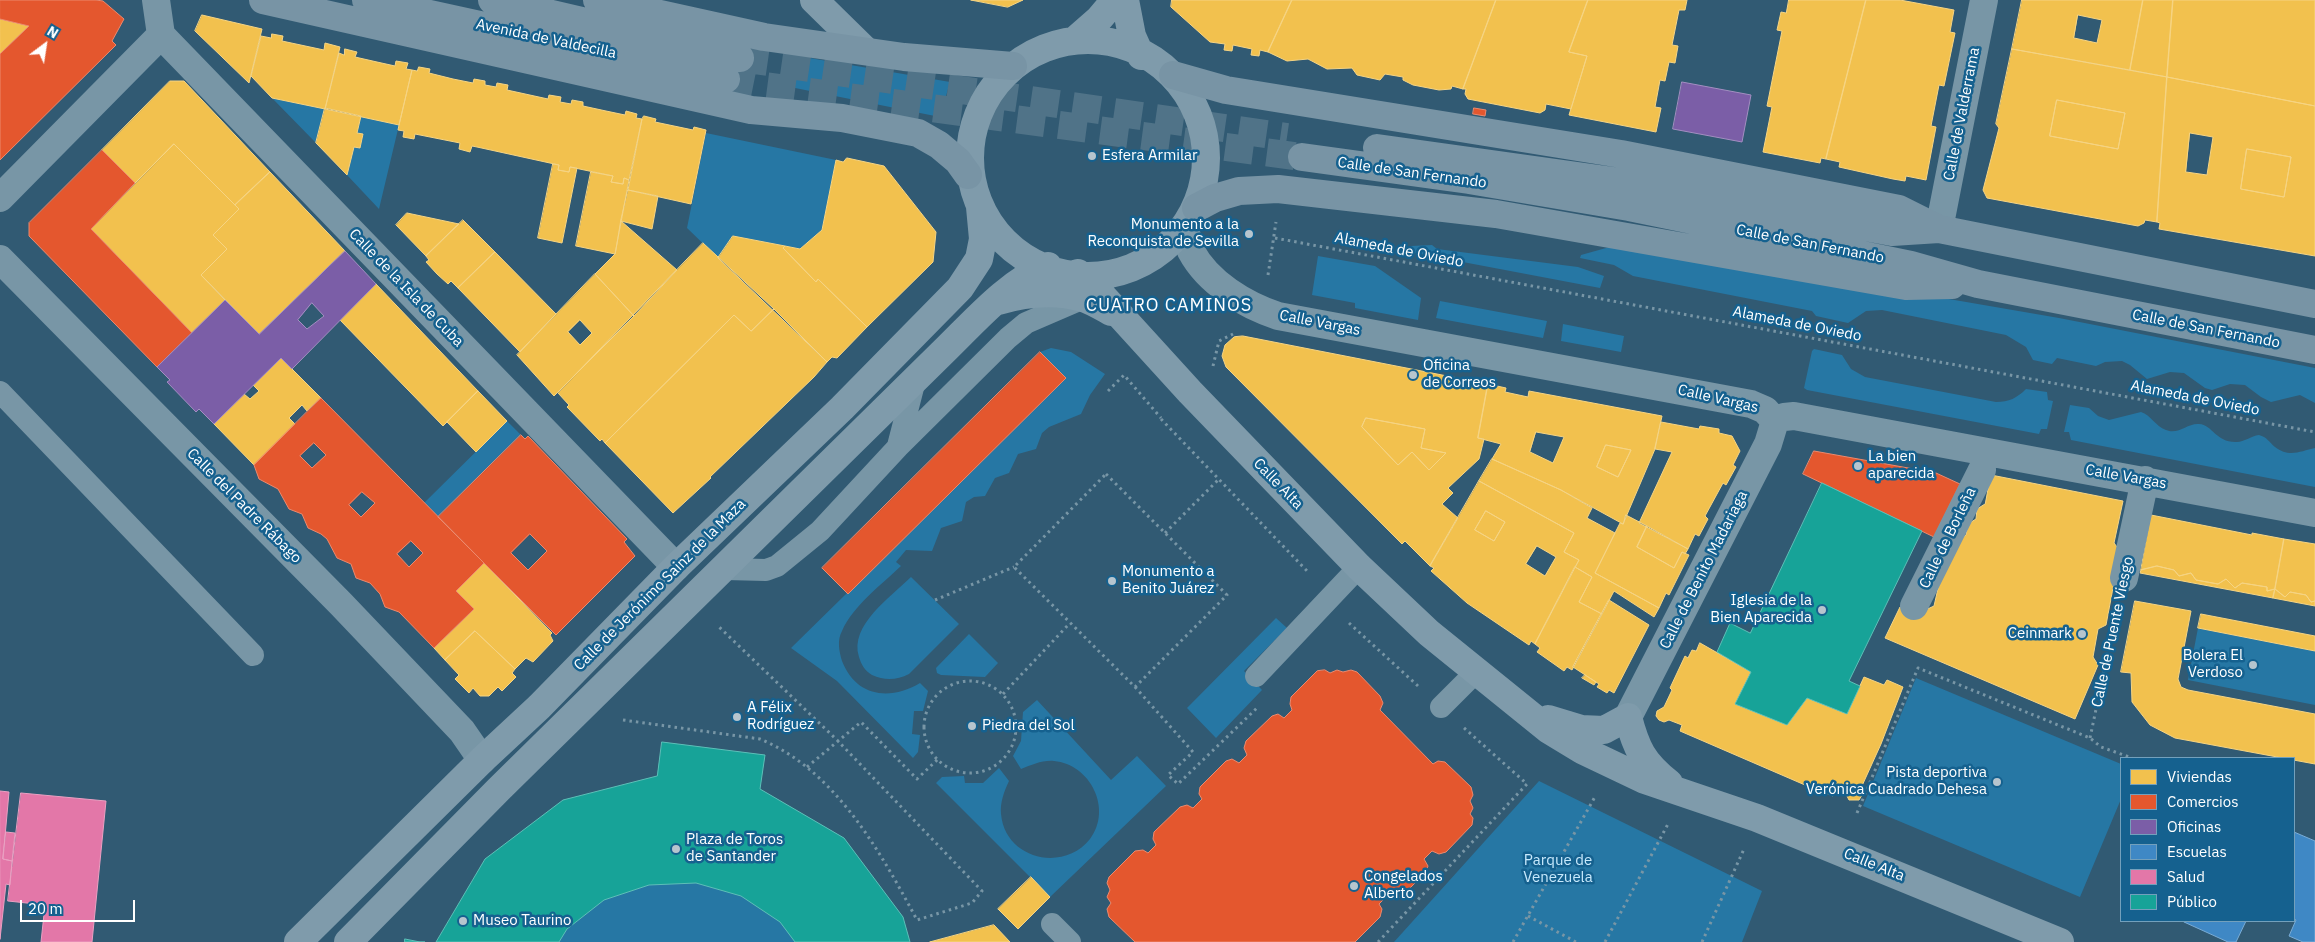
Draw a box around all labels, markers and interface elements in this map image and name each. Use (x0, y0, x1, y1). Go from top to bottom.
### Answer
street label: Avenida de Valdecilla (474, 15, 618, 63)
north arrow (20, 20, 70, 70)
text: N (44, 22, 62, 42)
street label: Calle de Valderrama (1940, 46, 1984, 182)
place label: Esfera Armilar (1102, 147, 1198, 165)
marker: Esfera Armilar (1086, 150, 1098, 162)
street label: Calle de San Fernando (1336, 154, 1488, 192)
place label: Monumento a la Reconquista de Sevilla (1088, 216, 1239, 251)
street label: Calle de San Fernando (1734, 221, 1886, 267)
street label: Calle de la Isla de Cuba (345, 225, 467, 351)
marker: Monumento a la Reconquista de Sevilla (1243, 228, 1255, 240)
street label: Alameda de Oviedo (1333, 229, 1465, 271)
district label: CUATRO CAMINOS (1084, 295, 1254, 317)
street label: Alameda de Oviedo (1731, 303, 1863, 345)
street label: Calle Vargas (1278, 306, 1362, 340)
street label: Calle de San Fernando (2130, 306, 2282, 352)
place label: Oficina de Correos (1423, 357, 1496, 392)
marker: Oficina de Correos (1407, 369, 1419, 381)
street label: Alameda de Oviedo (2129, 377, 2261, 419)
street label: Calle Vargas (1676, 381, 1760, 417)
street label: Calle del Padre Rábago (183, 445, 305, 567)
place label: La bien aparecida (1868, 448, 1934, 483)
street label: Calle Alta (1249, 455, 1307, 513)
marker: La bien aparecida (1852, 460, 1864, 472)
street label: Calle Vargas (2084, 461, 2168, 493)
street label: Calle de Borleña (1916, 485, 1980, 591)
street label: Calle de Benito Madariaga (1656, 488, 1752, 652)
street label: Calle de Jerónimo Sainz de la Maza (570, 495, 750, 675)
street label: Calle de Puente Viesgo (2088, 555, 2138, 709)
place label: Monumento a Benito Juárez (1122, 563, 1215, 598)
marker: Monumento a Benito Juárez (1106, 575, 1118, 587)
place label: Iglesia de la Bien Aparecida (1710, 592, 1812, 627)
marker: Iglesia de la Bien Aparecida (1816, 604, 1828, 616)
place label: Ceinmark (2008, 625, 2072, 643)
marker: Ceinmark (2076, 628, 2088, 640)
place label: Bolera El Verdoso (2183, 647, 2243, 682)
marker: Bolera El Verdoso (2247, 659, 2259, 671)
place label: A Félix Rodríguez (747, 699, 814, 734)
marker: A Félix Rodríguez (731, 711, 743, 723)
place label: Piedra del Sol (982, 717, 1075, 735)
marker: Piedra del Sol (966, 720, 978, 732)
legend (2120, 757, 2295, 922)
place label: Pista deportiva Verónica Cuadrado Dehesa (1806, 764, 1987, 799)
text: Viviendas (2167, 767, 2232, 786)
marker: Pista deportiva Verónica Cuadrado Dehesa (1991, 776, 2003, 788)
text: Comercios (2167, 792, 2238, 811)
text: Oficinas (2167, 817, 2221, 836)
place label: Plaza de Toros de Santander (686, 831, 783, 866)
text: Escuelas (2167, 842, 2227, 861)
marker: Plaza de Toros de Santander (670, 843, 682, 855)
street label: Calle Alta (1841, 845, 1907, 885)
park label: Parque de Venezuela (1523, 852, 1593, 887)
text: Salud (2167, 867, 2205, 886)
place label: Congelados Alberto (1364, 868, 1443, 903)
marker: Congelados Alberto (1348, 880, 1360, 892)
scale bar (22, 890, 138, 922)
text: Público (2167, 892, 2217, 911)
text: 20 m (28, 899, 63, 918)
place label: Museo Taurino (473, 912, 571, 930)
marker: Museo Taurino (457, 915, 469, 927)

